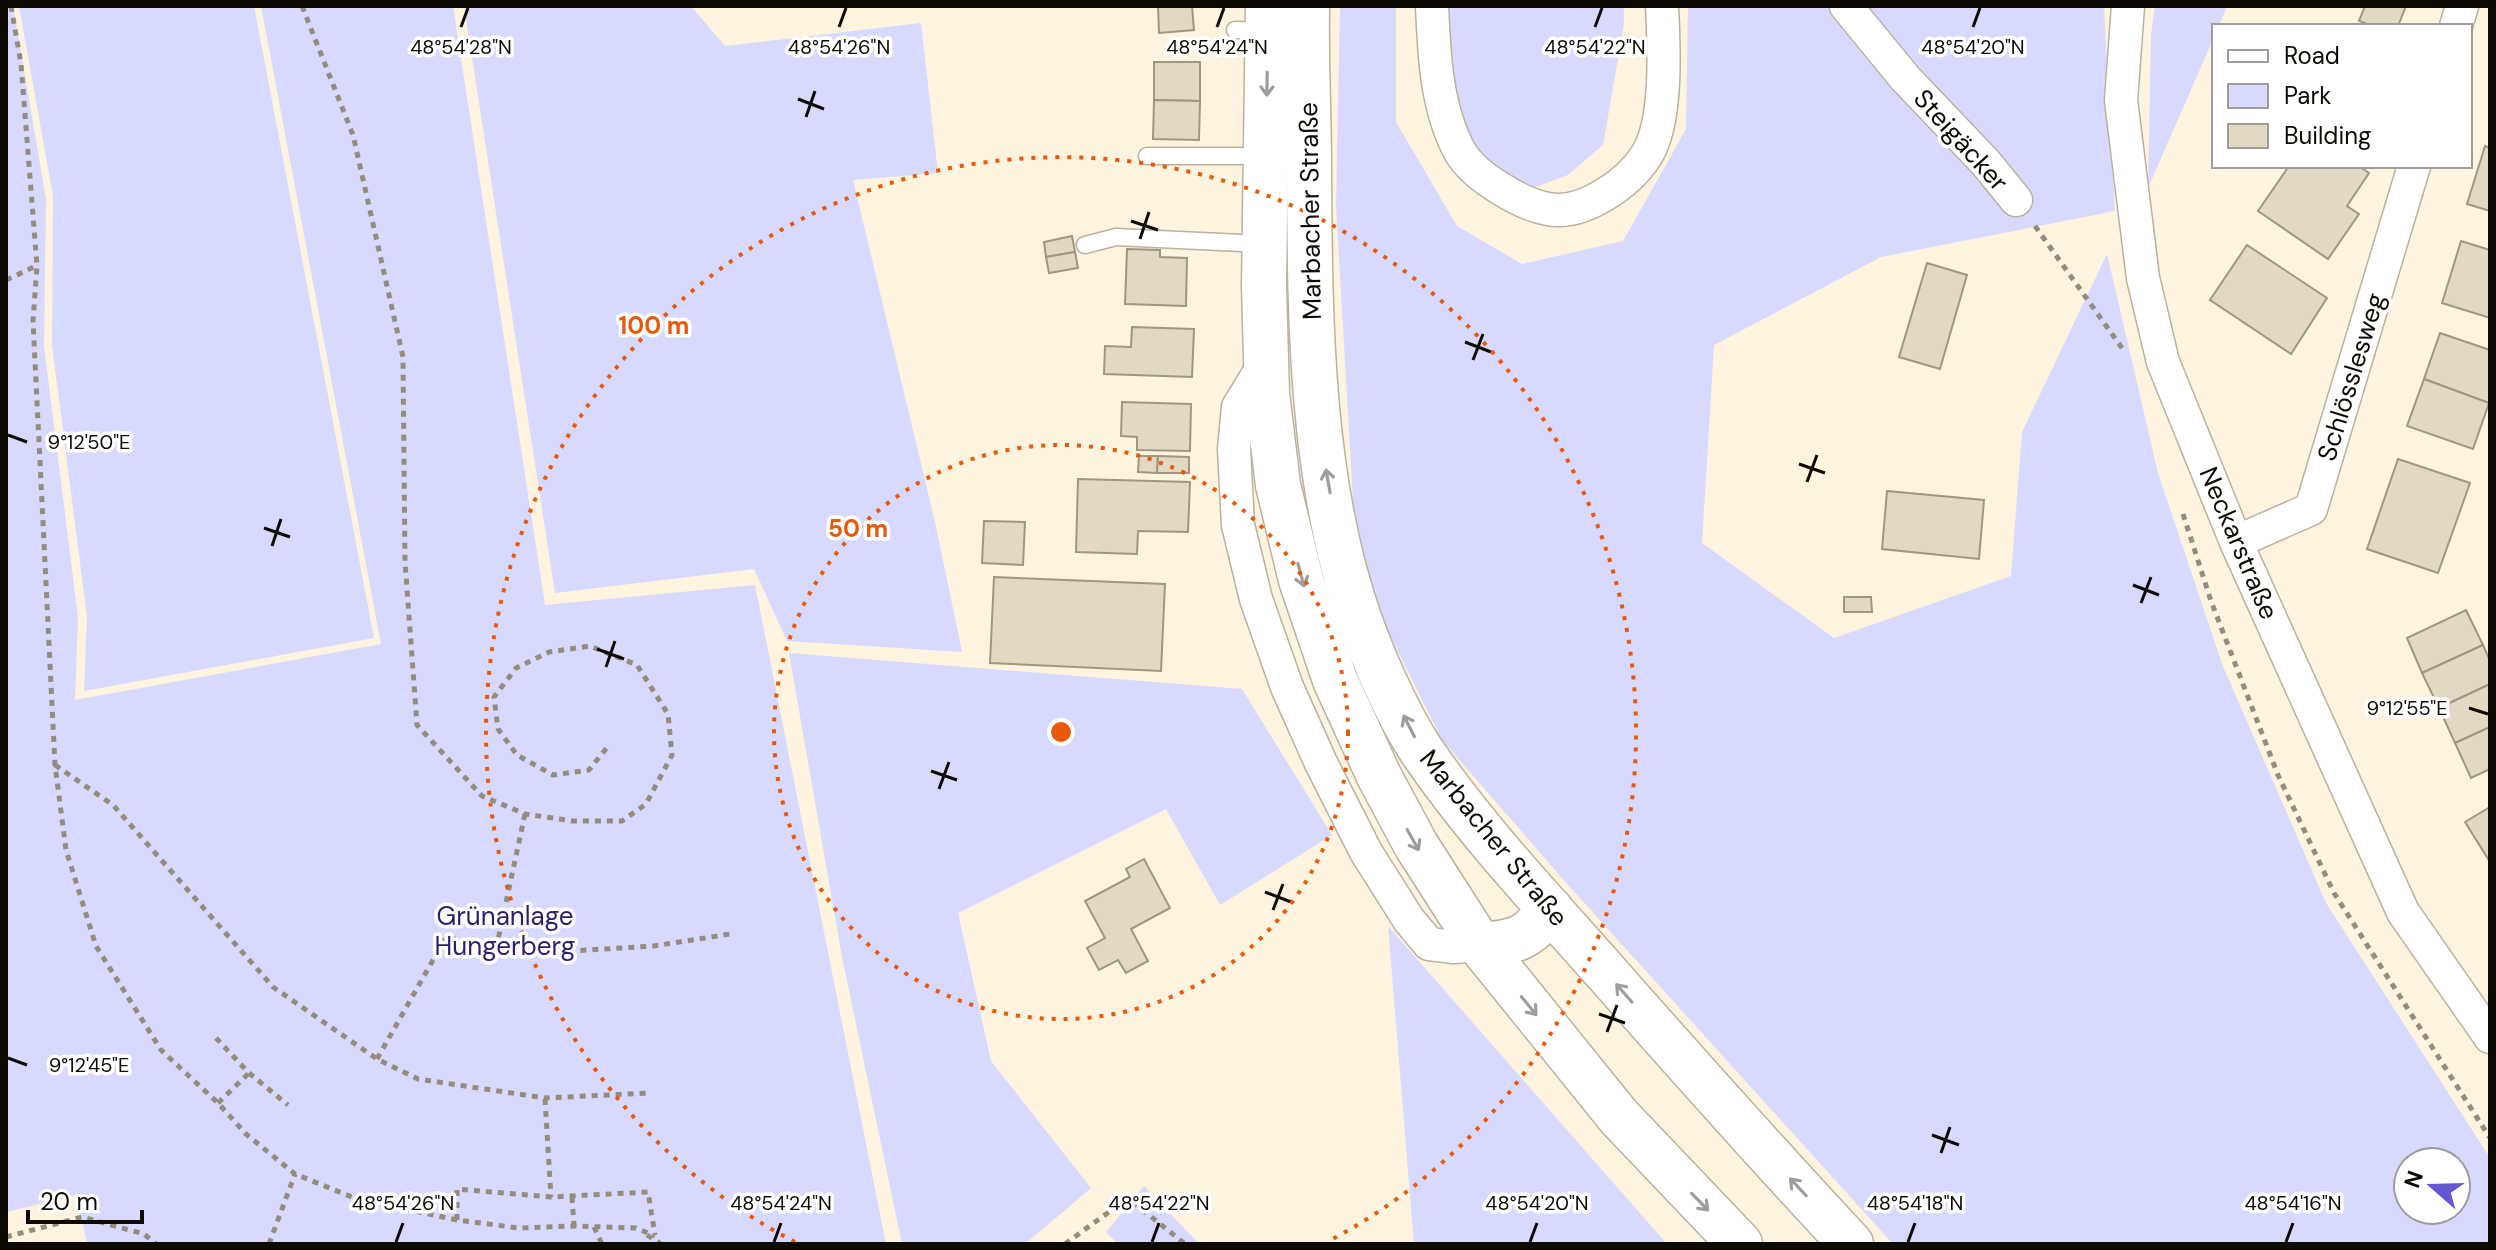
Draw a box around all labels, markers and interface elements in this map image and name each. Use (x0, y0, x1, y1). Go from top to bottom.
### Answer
legend (2212, 24, 2472, 168)
text: 48°54'28"N (410, 34, 512, 60)
text: 48°54'26"N (788, 34, 890, 60)
text: 48°54'24"N (1166, 34, 1268, 60)
text: 48°54'22"N (1544, 34, 1646, 60)
text: 48°54'20"N (1921, 34, 2025, 60)
text: Road (2284, 40, 2340, 71)
one-way arrow (1259, 70, 1274, 97)
text: Park (2284, 80, 2331, 111)
street label: Steigäcker (1906, 82, 2016, 198)
street label: Marbacher Straße (1291, 102, 1329, 320)
text: Building (2284, 120, 2371, 151)
street label: Schlösslesweg (2309, 289, 2393, 465)
text: 100 m (619, 310, 689, 341)
text: 9°12'50"E (48, 429, 130, 455)
street label: Neckarstraße (2192, 462, 2286, 624)
one-way arrow (1319, 469, 1334, 494)
text: 50 m (828, 513, 888, 544)
one-way arrow (1294, 562, 1309, 588)
text: 9°12'55"E (2367, 695, 2447, 721)
one-way arrow (1400, 715, 1416, 739)
centre of rings (1047, 718, 1075, 746)
street label: Marbacher Straße (1412, 743, 1576, 933)
one-way arrow (1406, 827, 1421, 851)
park label: Grünanlage Hungerberg (435, 899, 575, 963)
one-way arrow (1616, 984, 1634, 1004)
one-way arrow (1520, 995, 1538, 1016)
text: 9°12'45"E (49, 1052, 129, 1078)
north arrow (2392, 1146, 2472, 1226)
text: N (2397, 1167, 2430, 1192)
scale bar (28, 1174, 142, 1224)
one-way arrow (1789, 1178, 1808, 1197)
text: 20 m (40, 1186, 98, 1217)
text: 48°54'26"N (352, 1190, 454, 1216)
text: 48°54'24"N (730, 1190, 832, 1216)
text: 48°54'22"N (1108, 1190, 1210, 1216)
text: 48°54'20"N (1485, 1190, 1589, 1216)
text: 48°54'18"N (1867, 1190, 1963, 1216)
text: 48°54'16"N (2244, 1190, 2342, 1216)
one-way arrow (1690, 1192, 1709, 1212)

